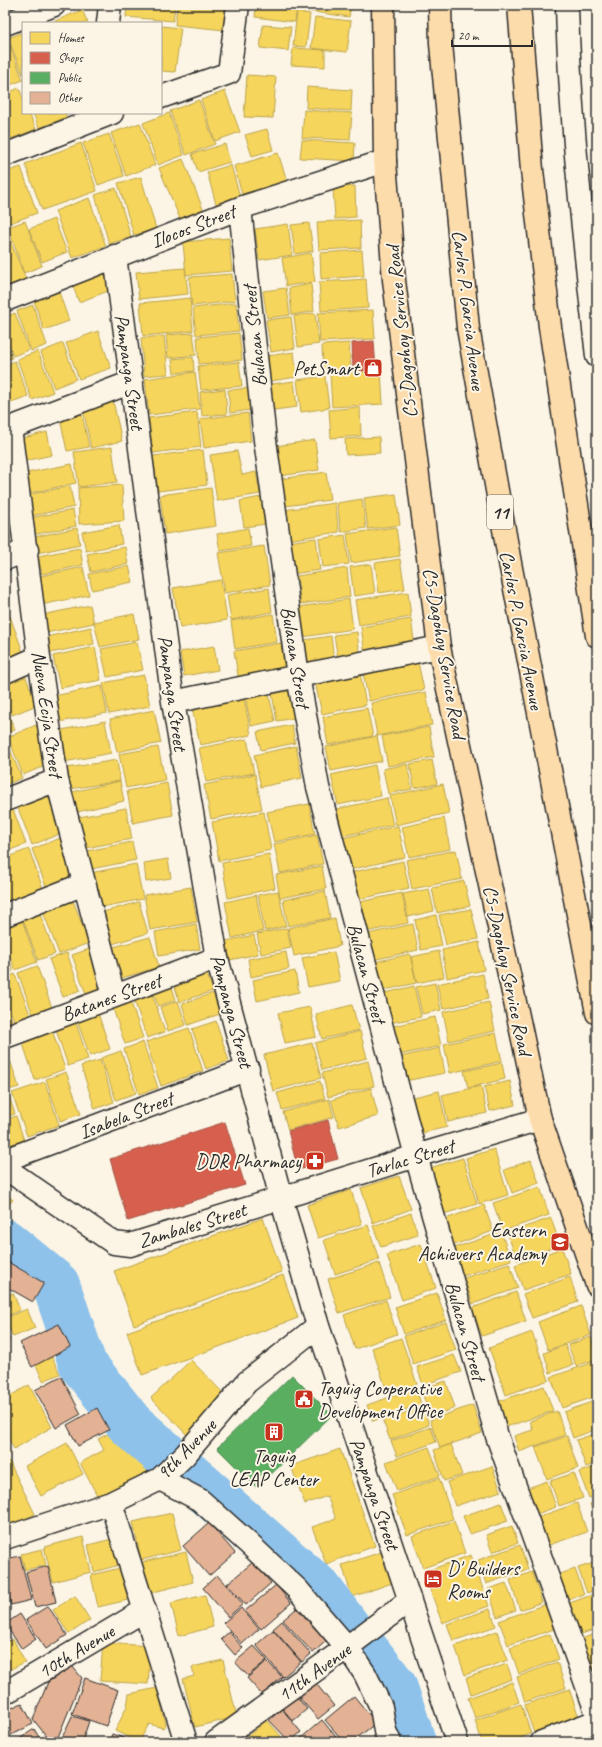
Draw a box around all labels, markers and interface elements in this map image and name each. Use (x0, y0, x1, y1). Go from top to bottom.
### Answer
legend (22, 22, 162, 114)
scale bar (452, 22, 532, 48)
text: 20 m (458, 28, 480, 44)
text: Homes (58, 30, 85, 46)
text: Shops (58, 50, 83, 66)
text: Public (58, 70, 82, 86)
text: Other (58, 90, 84, 106)
street label: Ilocos Street (148, 198, 242, 254)
street label: Carlos P. Garcia Avenue (446, 229, 491, 393)
street label: C5-Dagohoy Service Road (380, 242, 423, 419)
street label: Bulacan Street (236, 281, 272, 388)
street label: Pampanga Street (109, 313, 150, 434)
place label: PetSmart (293, 356, 361, 381)
shop icon: PetSmart (362, 357, 384, 379)
road number: 11 (487, 495, 513, 529)
street label: Carlos P. Garcia Avenue (494, 549, 549, 713)
street label: C5-Dagohoy Service Road (417, 566, 472, 743)
street label: Bulacan Street (275, 605, 316, 713)
street label: Pampanga Street (152, 634, 193, 755)
street label: Nueva Ecija Street (26, 649, 69, 782)
street label: C5-Dagohoy Service Road (477, 883, 538, 1060)
street label: Bulacan Street (341, 921, 393, 1029)
street label: Pampanga Street (204, 952, 259, 1073)
street label: Batanes Street (58, 967, 168, 1027)
street label: Isabela Street (76, 1085, 180, 1145)
street label: Tarlac Street (363, 1132, 460, 1184)
place label: DDR Pharmacy (195, 1149, 302, 1174)
pharmacy icon: DDR Pharmacy (304, 1150, 326, 1172)
street label: Zambales Street (135, 1197, 251, 1254)
place label: Eastern Achievers Academy (418, 1218, 548, 1266)
school or university icon: Eastern Achievers Academy (549, 1231, 571, 1253)
street label: Bulacan Street (439, 1279, 493, 1387)
place label: Taguig Cooperative Development Office (318, 1376, 444, 1424)
public building icon: Taguig Cooperative Development Office (293, 1388, 315, 1410)
street label: 9th Avenue (151, 1412, 223, 1485)
building icon: Taguig LEAP Center (263, 1421, 285, 1443)
street label: Pampanga Street (344, 1435, 406, 1555)
place label: Taguig LEAP Center (230, 1444, 320, 1492)
place label: D' Builders Rooms (447, 1556, 521, 1604)
hotel icon: D' Builders Rooms (422, 1568, 444, 1590)
street label: 10th Avenue (34, 1618, 120, 1684)
street label: 11th Avenue (273, 1637, 357, 1707)

